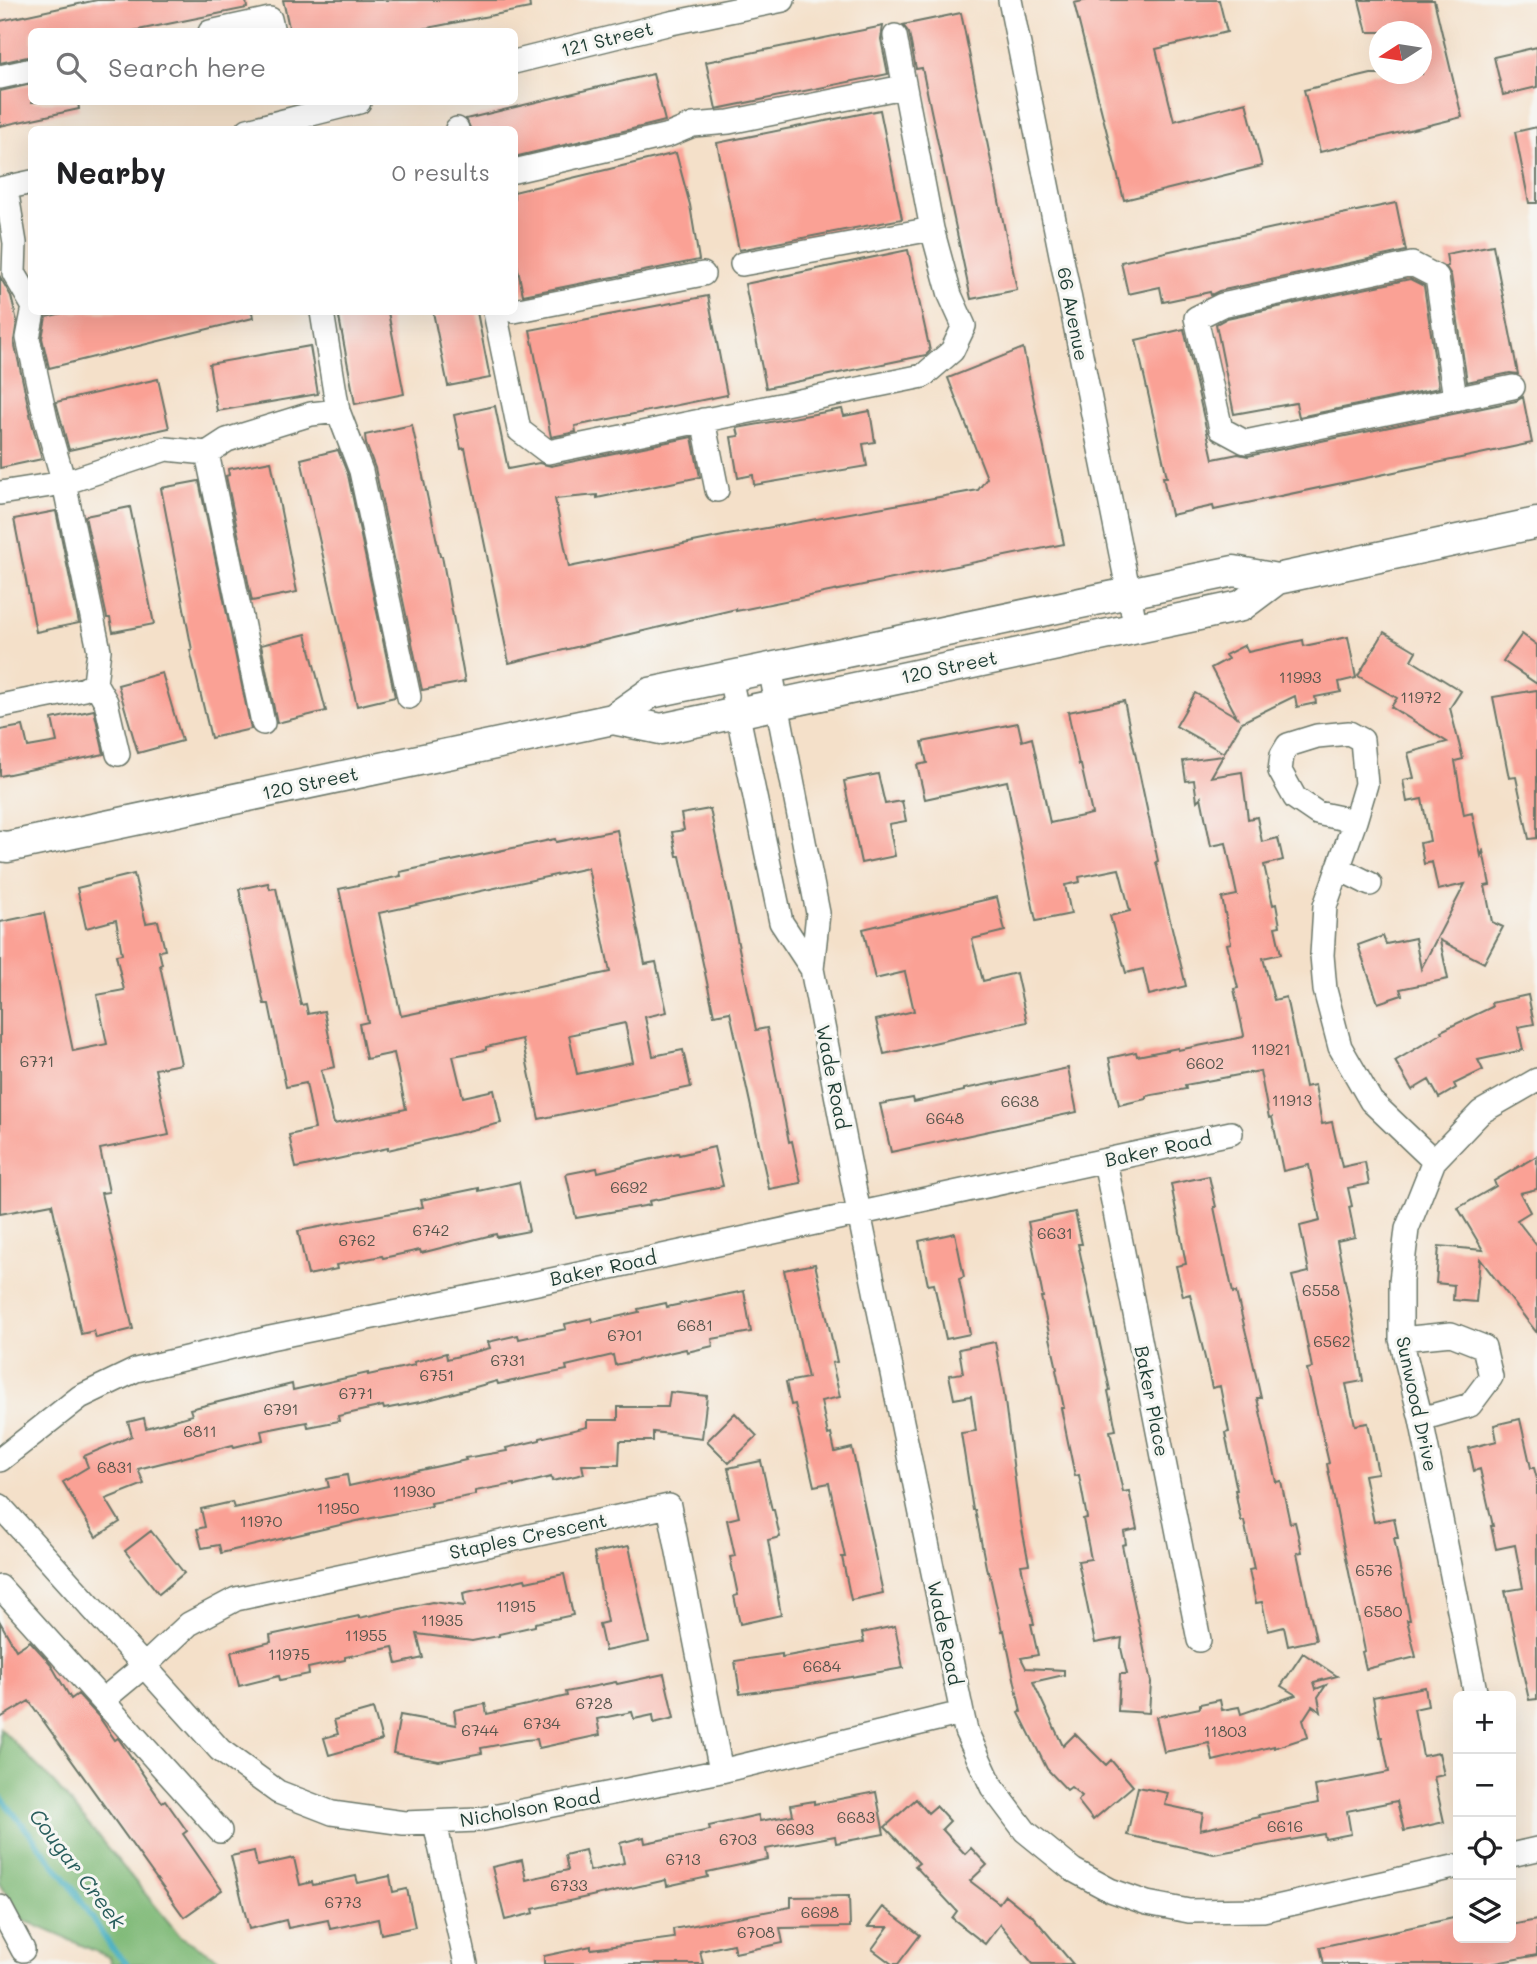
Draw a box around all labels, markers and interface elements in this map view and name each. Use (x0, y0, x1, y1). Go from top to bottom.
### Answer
street label: 121 Street (558, 15, 656, 62)
north arrow (1369, 21, 1432, 84)
search box (28, 28, 518, 105)
icon: search (52, 48, 90, 86)
text: Search here (108, 50, 266, 84)
text: Nearby (56, 152, 166, 192)
text: 0 results (392, 157, 490, 187)
street label: 66 Avenue (1052, 265, 1095, 363)
street label: 120 Street (899, 644, 999, 689)
house number: 11993 (1279, 666, 1321, 687)
house number: 11972 (1400, 686, 1442, 707)
street label: 120 Street (260, 760, 360, 805)
street label: Wade Road (811, 1023, 856, 1131)
house number: 11921 (1251, 1038, 1291, 1059)
house number: 6771 (20, 1050, 54, 1071)
house number: 6602 (1186, 1052, 1224, 1073)
house number: 11913 (1272, 1089, 1312, 1110)
house number: 6638 (1001, 1090, 1040, 1111)
house number: 6648 (926, 1107, 965, 1128)
street label: Baker Road (1102, 1125, 1214, 1172)
house number: 6692 (610, 1176, 648, 1197)
house number: 6742 (413, 1219, 449, 1240)
house number: 6631 (1037, 1222, 1073, 1243)
house number: 6762 (338, 1229, 376, 1250)
street label: Baker Road (547, 1244, 659, 1291)
house number: 6558 (1302, 1279, 1340, 1300)
house number: 6681 (677, 1314, 713, 1335)
house number: 6701 (607, 1324, 643, 1345)
house number: 6562 (1313, 1330, 1351, 1351)
street label: Sunwood Drive (1391, 1334, 1444, 1474)
street label: Baker Place (1130, 1343, 1175, 1458)
house number: 6731 (490, 1349, 526, 1370)
house number: 6751 (419, 1364, 455, 1385)
house number: 6771 (339, 1382, 373, 1403)
house number: 6791 (263, 1398, 299, 1419)
house number: 6811 (183, 1420, 217, 1441)
house number: 6831 (97, 1456, 133, 1477)
house number: 11930 (392, 1480, 436, 1501)
house number: 11950 (317, 1497, 360, 1518)
street label: Staples Crescent (447, 1507, 609, 1564)
house number: 11970 (240, 1510, 282, 1531)
house number: 6576 (1355, 1559, 1393, 1580)
street label: Wade Road (922, 1579, 969, 1687)
house number: 11915 (496, 1595, 536, 1616)
house number: 6580 (1364, 1600, 1402, 1621)
house number: 11935 (421, 1609, 463, 1630)
house number: 11955 (345, 1624, 387, 1645)
house number: 11975 (268, 1643, 310, 1664)
house number: 6684 (803, 1655, 842, 1676)
map controls (1453, 1691, 1516, 1943)
button: + (1453, 1691, 1516, 1754)
house number: 6728 (575, 1692, 613, 1713)
house number: 6734 (523, 1712, 561, 1733)
house number: 6744 (461, 1719, 499, 1740)
house number: 11803 (1203, 1720, 1247, 1741)
button: − (1453, 1754, 1516, 1817)
street label: Nicholson Road (458, 1783, 602, 1832)
water label: Cougar Creek (24, 1802, 133, 1934)
house number: 6683 (837, 1806, 875, 1827)
house number: 6616 (1267, 1815, 1303, 1836)
button: locate (1453, 1817, 1516, 1880)
house number: 6693 (776, 1818, 814, 1839)
house number: 6703 (719, 1828, 757, 1849)
house number: 6713 (665, 1848, 701, 1869)
house number: 6733 (550, 1874, 588, 1895)
button: layers (1453, 1880, 1516, 1943)
house number: 6773 (325, 1891, 361, 1912)
house number: 6698 (801, 1901, 840, 1922)
house number: 6708 (737, 1921, 775, 1942)

